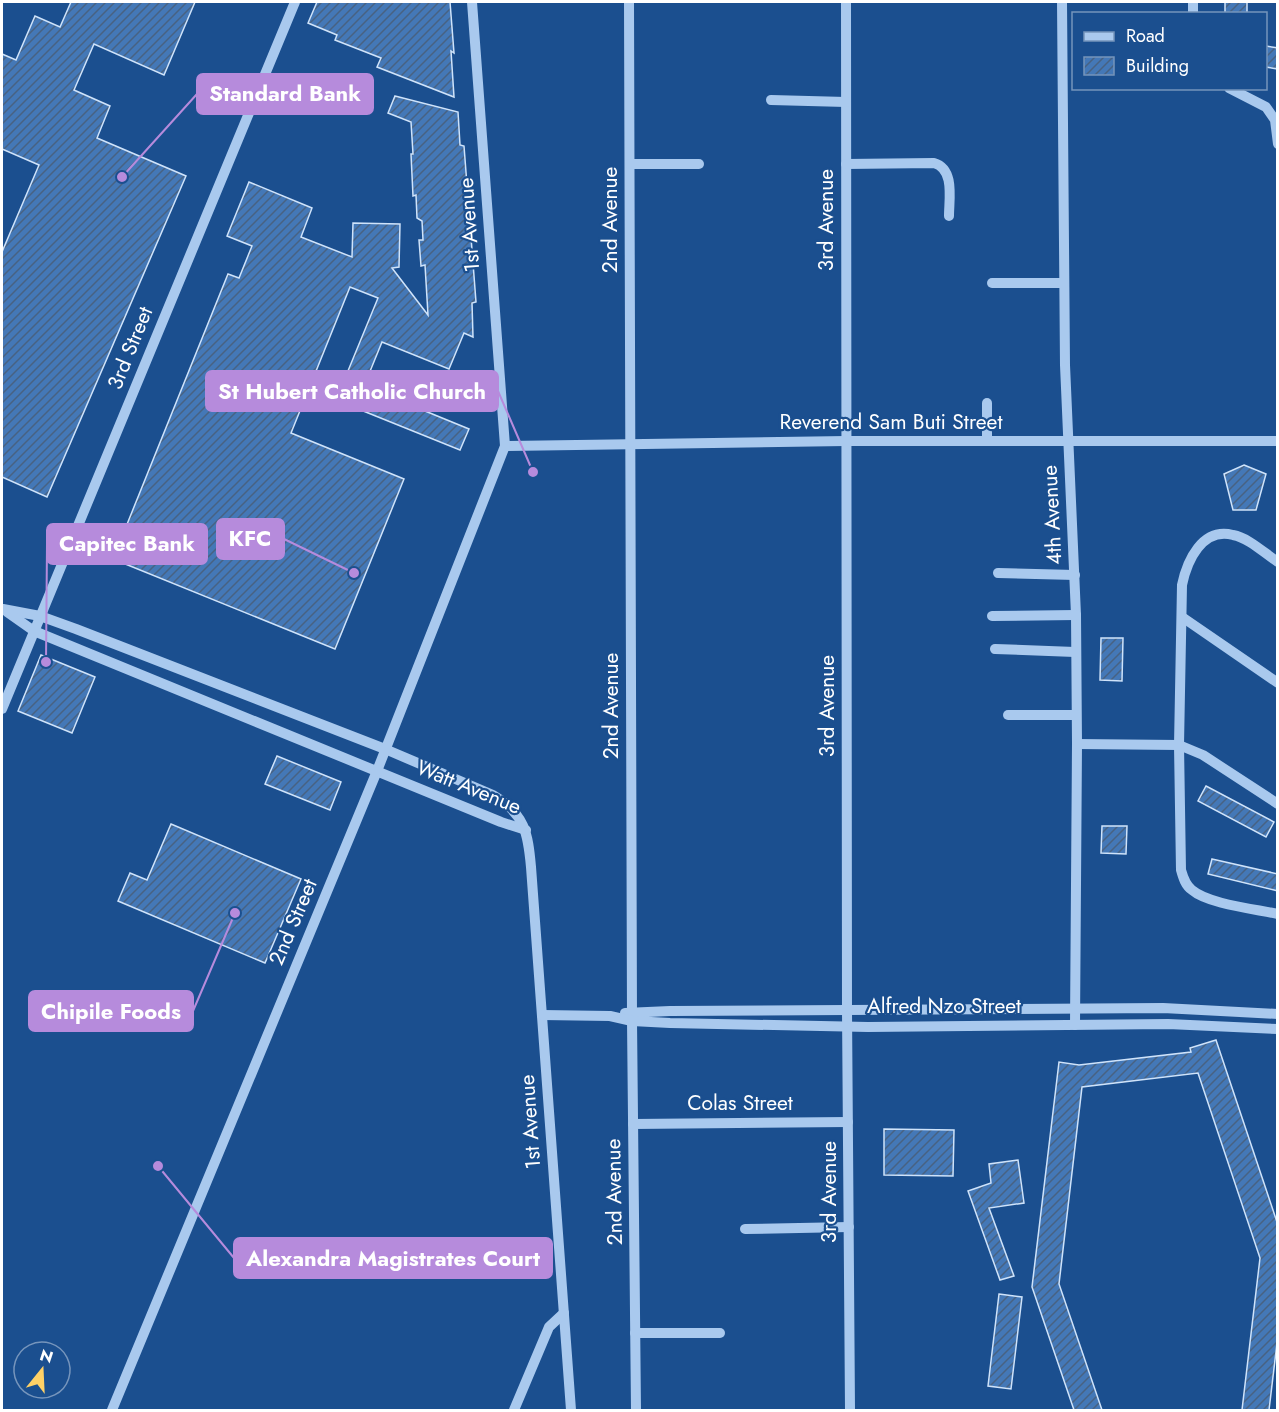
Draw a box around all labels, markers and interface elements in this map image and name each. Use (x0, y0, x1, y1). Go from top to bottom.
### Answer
legend (1072, 12, 1267, 90)
text: Road (1126, 23, 1165, 49)
text: Building (1126, 53, 1189, 79)
callout: Standard Bank (197, 74, 373, 114)
text: Standard Bank (209, 77, 361, 109)
street label: 2nd Avenue (595, 166, 625, 273)
street label: 3rd Avenue (811, 169, 841, 271)
street label: 1st Avenue (451, 177, 487, 273)
street label: 3rd Street (100, 302, 160, 394)
callout: St Hubert Catholic Church (206, 371, 498, 411)
text: St Hubert Catholic Church (218, 375, 486, 407)
street label: Reverend Sam Buti Street (780, 407, 1002, 437)
street label: 4th Avenue (1034, 464, 1070, 566)
callout: KFC (217, 519, 284, 559)
text: KFC (229, 522, 271, 554)
callout: Capitec Bank (47, 524, 207, 564)
text: Capitec Bank (59, 527, 195, 559)
street label: 2nd Avenue (596, 652, 626, 759)
street label: 3rd Avenue (812, 655, 842, 757)
street label: Watt Avenue (412, 752, 526, 822)
street label: 2nd Street (261, 874, 325, 970)
callout: Chipile Foods (29, 991, 193, 1031)
street label: Alfred Nzo Street (867, 991, 1021, 1021)
text: Chipile Foods (41, 995, 181, 1027)
street label: 1st Avenue (512, 1074, 548, 1170)
street label: Colas Street (687, 1088, 793, 1118)
street label: 2nd Avenue (598, 1138, 630, 1246)
street label: 3rd Avenue (814, 1141, 844, 1243)
callout: Alexandra Magistrates Court (234, 1238, 552, 1278)
text: Alexandra Magistrates Court (245, 1242, 540, 1274)
north arrow (12, 1340, 72, 1400)
text: N (37, 1343, 56, 1369)

